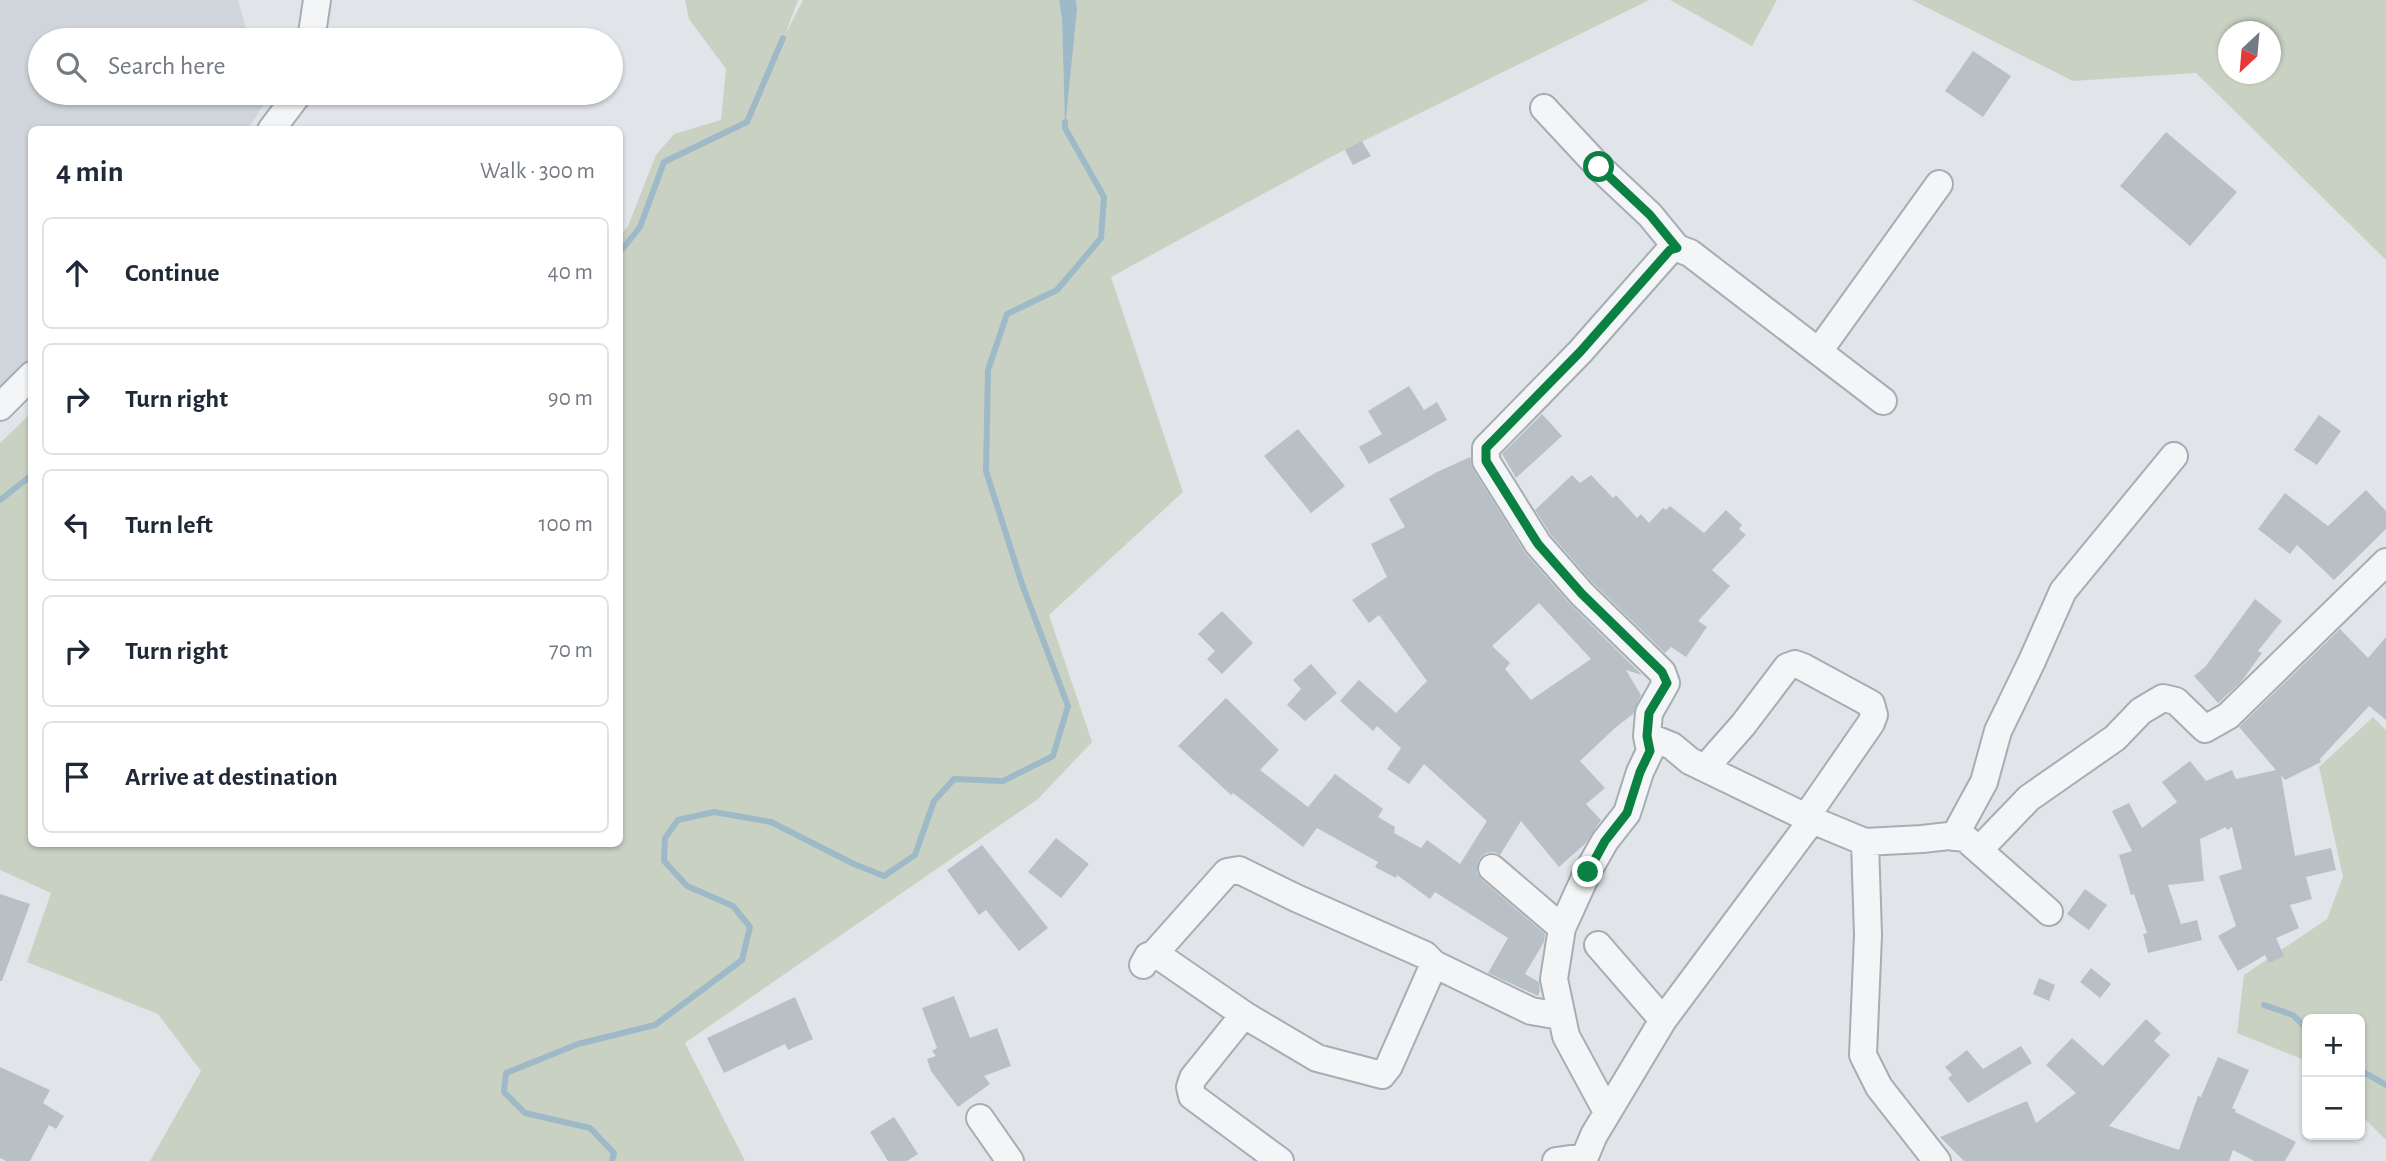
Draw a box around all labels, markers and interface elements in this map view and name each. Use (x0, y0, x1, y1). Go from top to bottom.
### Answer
north arrow (2218, 21, 2281, 84)
search box (28, 28, 623, 105)
icon: search (52, 48, 90, 86)
text: Search here (108, 53, 226, 79)
route start (1583, 151, 1614, 182)
text: 4 min (56, 157, 124, 187)
text: Walk · 300 m (480, 160, 595, 183)
icon: ahead (58, 254, 96, 292)
text: Continue (125, 260, 220, 286)
text: 40 m (548, 261, 593, 284)
icon: right (58, 380, 96, 418)
text: Turn right (125, 386, 228, 412)
text: 90 m (548, 387, 593, 410)
icon: left (58, 506, 96, 544)
text: Turn left (125, 512, 213, 538)
text: 100 m (539, 513, 593, 536)
icon: right (58, 632, 96, 670)
text: Turn right (125, 638, 228, 664)
text: 70 m (549, 639, 593, 662)
icon: arrive (58, 758, 96, 796)
text: Arrive at destination (125, 764, 338, 790)
route end (1572, 856, 1603, 887)
map controls (2302, 1014, 2365, 1140)
button: + (2302, 1014, 2365, 1077)
button: − (2302, 1077, 2365, 1140)

